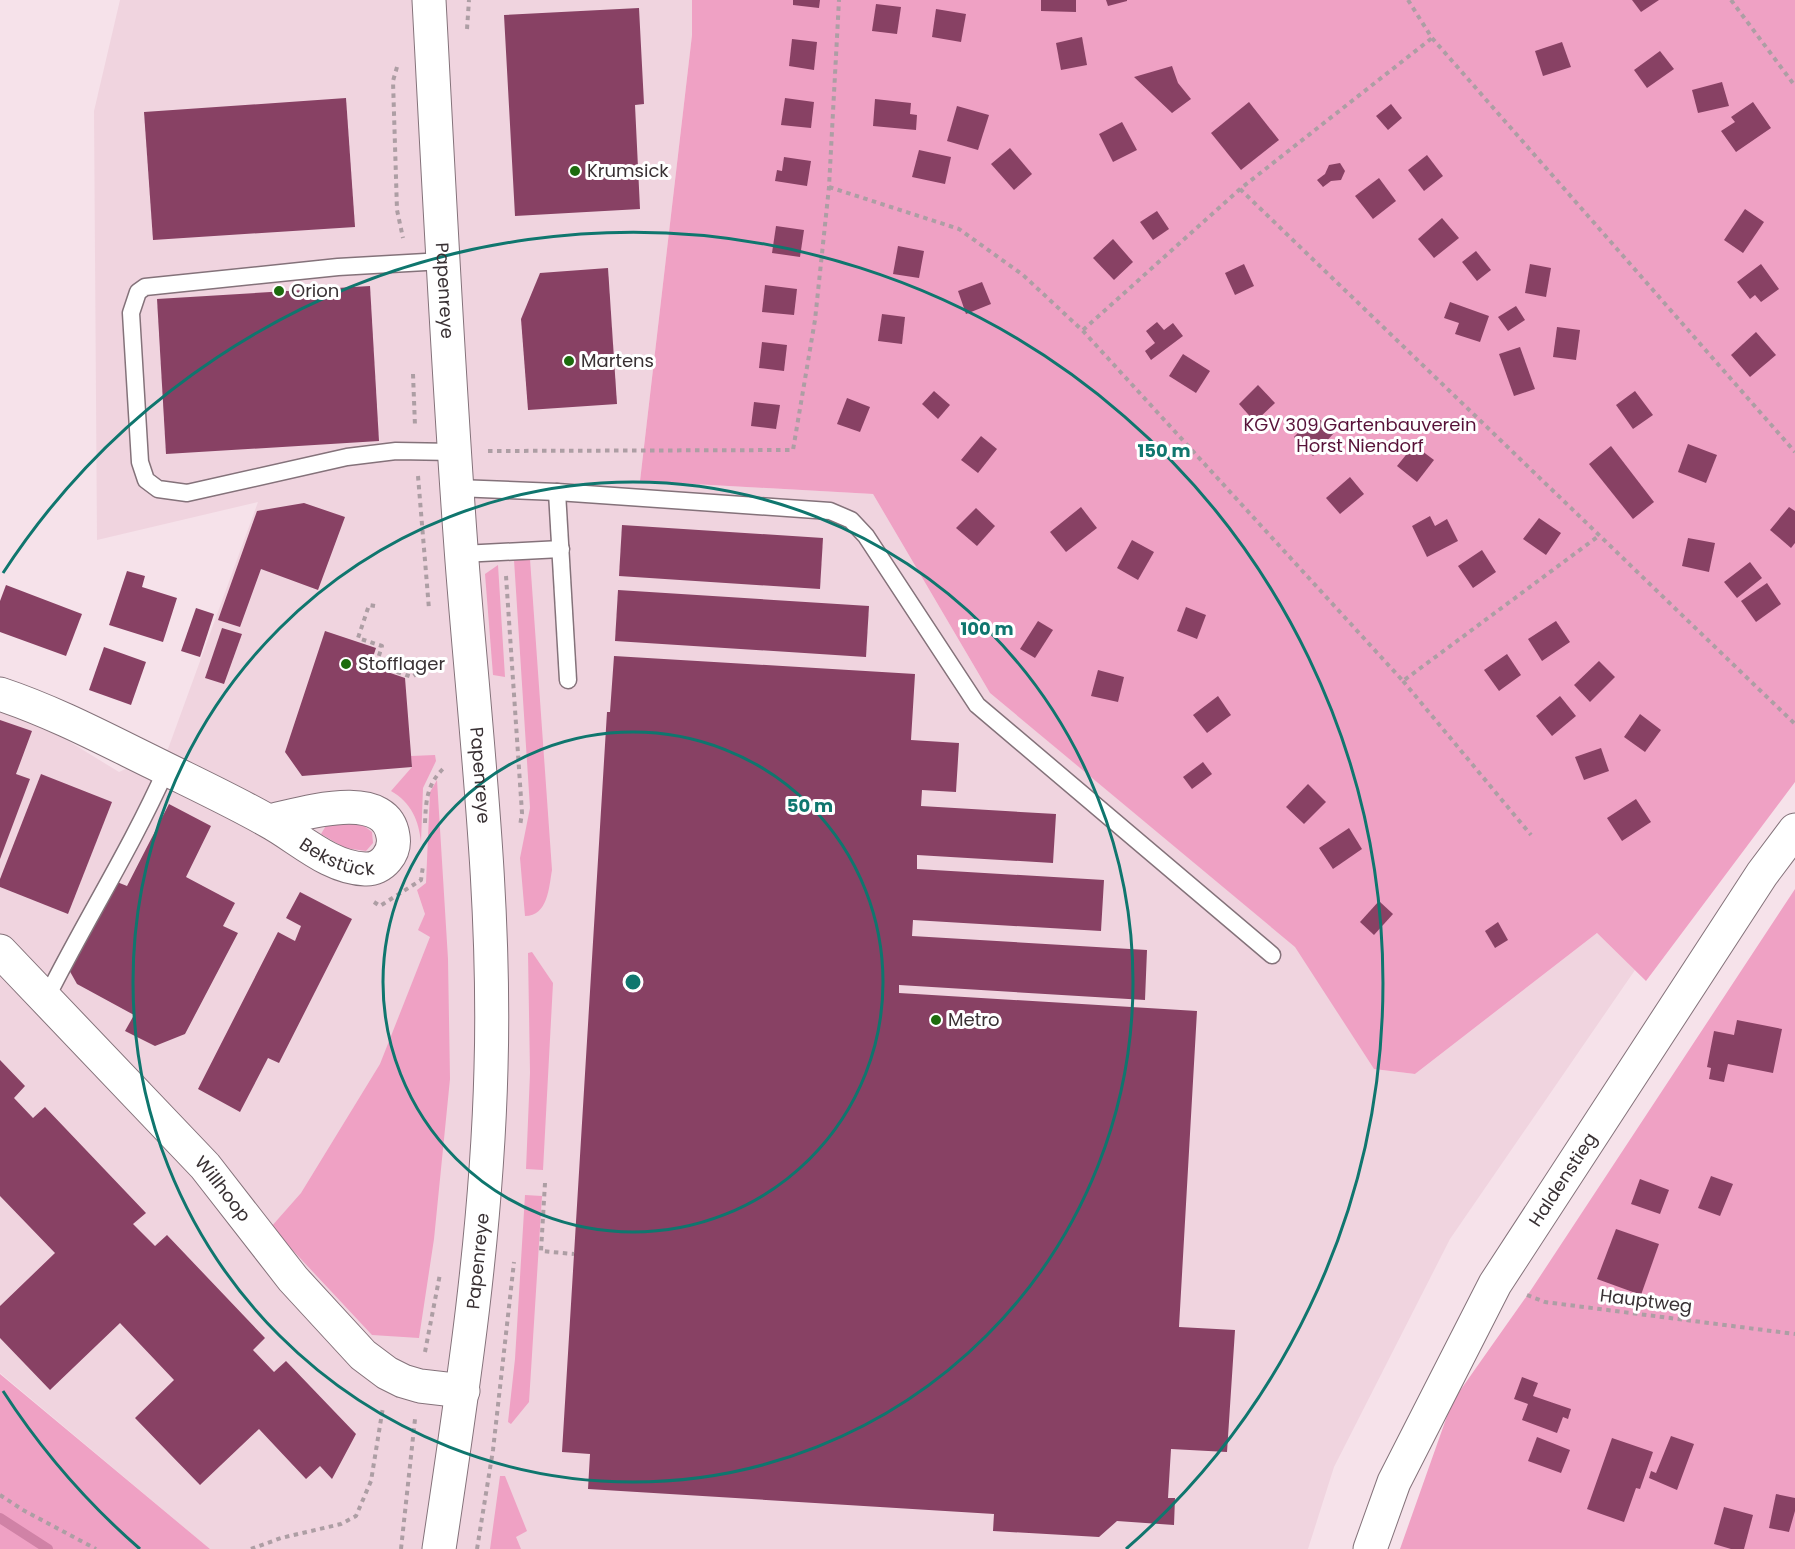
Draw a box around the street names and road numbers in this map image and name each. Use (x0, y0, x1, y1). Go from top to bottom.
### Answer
street label: Papenreye (430, 242, 460, 340)
street label: Papenreye (464, 726, 497, 824)
street label: Bekstück (295, 831, 377, 881)
street label: Haldenstieg (1523, 1127, 1602, 1231)
street label: Willhoop (189, 1150, 257, 1227)
street label: Papenreye (460, 1212, 495, 1310)
street label: Hauptweg (1598, 1282, 1694, 1319)

